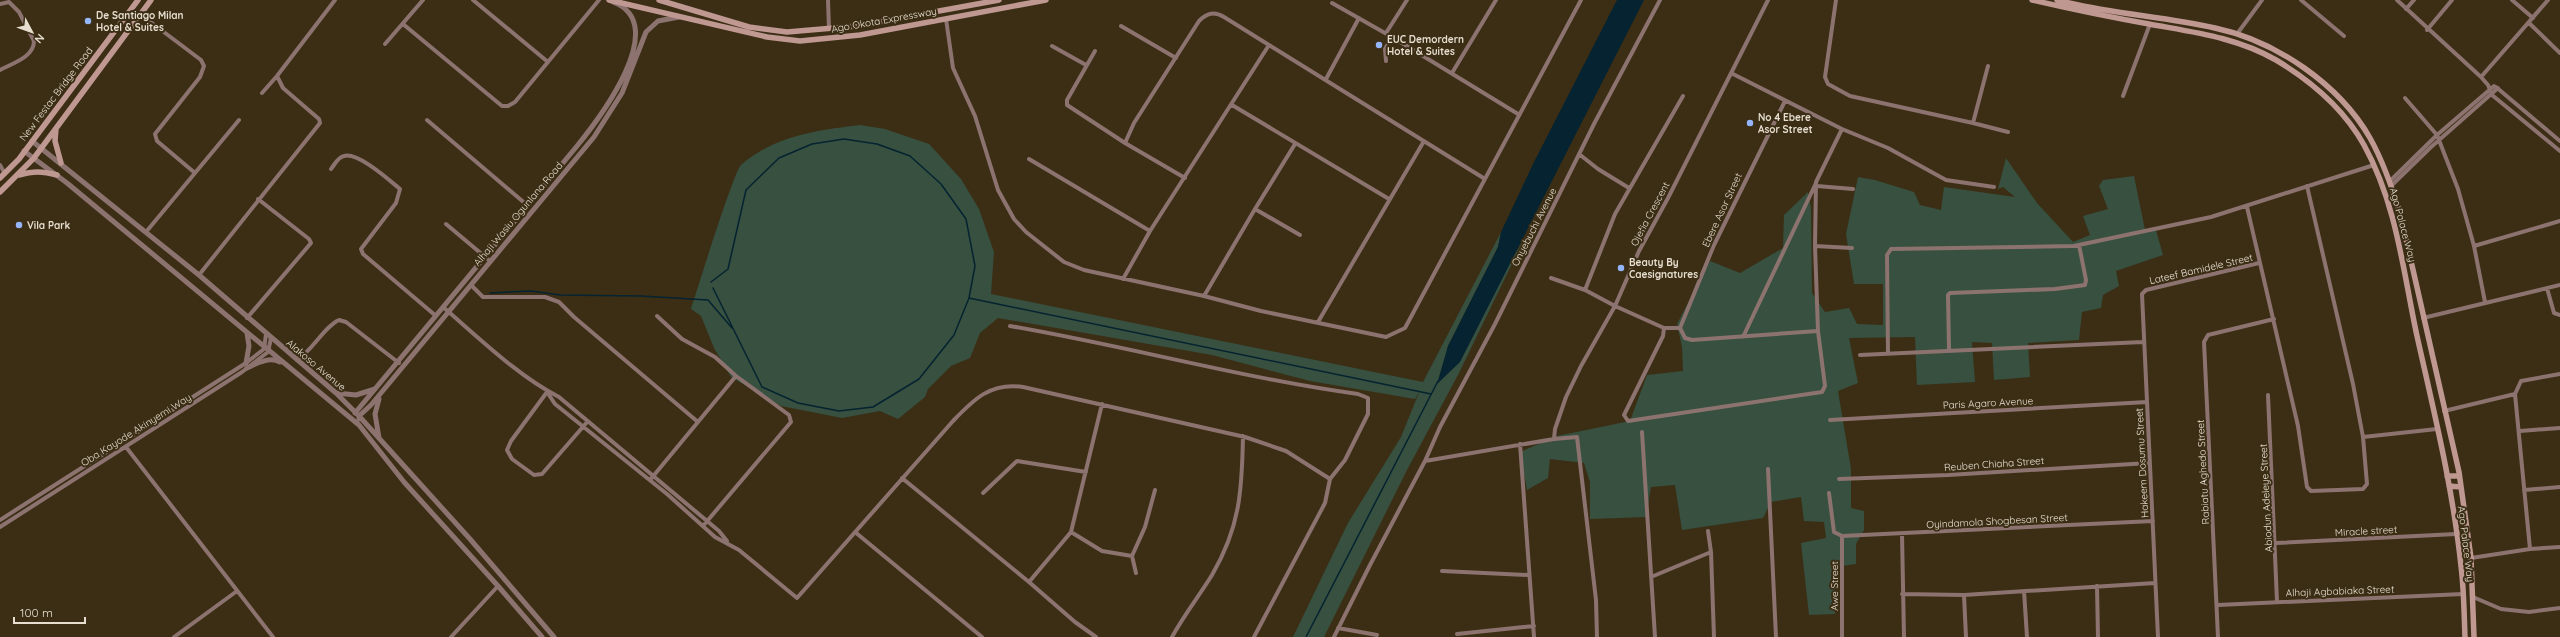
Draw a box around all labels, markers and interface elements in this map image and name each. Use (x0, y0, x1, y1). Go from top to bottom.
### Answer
street label: Ago Okota Expressway (830, 4, 938, 36)
place label: De Santiago Milan Hotel & Suites (96, 9, 184, 34)
north arrow (12, 12, 52, 52)
marker: De Santiago Milan Hotel & Suites (83, 16, 93, 26)
text: N (32, 31, 47, 46)
place label: EUC Demordern Hotel & Suites (1387, 33, 1464, 58)
marker: EUC Demordern Hotel & Suites (1374, 40, 1384, 50)
street label: New Festac Bridge Road (16, 44, 96, 144)
place label: No 4 Ebere Asor Street (1758, 111, 1813, 136)
marker: No 4 Ebere Asor Street (1745, 118, 1755, 128)
street label: Alhaji Wasiu Ogunlana Road (471, 159, 565, 269)
street label: Ebere Asor Street (1699, 170, 1745, 249)
street label: Ojefia Crescent (1628, 179, 1673, 248)
street label: Onyebuchi Avenue (1509, 185, 1560, 268)
street label: Ago Palace Way (2387, 186, 2419, 264)
place label: Vila Park (27, 219, 71, 232)
marker: Vila Park (14, 220, 24, 230)
street label: Lateef Bamidele Street (2148, 251, 2255, 287)
place label: Beauty By Caesignatures (1629, 256, 1698, 281)
marker: Beauty By Caesignatures (1616, 263, 1626, 273)
street label: Alakoso Avenue (284, 336, 349, 394)
street label: Oba Kayode Akinyemi Way (78, 391, 194, 469)
street label: Paris Agaro Avenue (1942, 394, 2034, 412)
street label: Hakeem Dosumu Street (2133, 407, 2151, 518)
street label: Rabiatu Aghedo Street (2194, 419, 2212, 525)
street label: Abiodun Adeleye Street (2257, 443, 2275, 552)
street label: Reuben Chiaha Street (1943, 454, 2045, 474)
street label: Ago Palace Way (2455, 505, 2477, 583)
street label: Oyindamola Shogbesan Street (1926, 511, 2069, 531)
street label: Miracle street (2335, 523, 2398, 539)
street label: Awe Street (1828, 561, 1841, 611)
street label: Alhaji Agbabiaka Street (2286, 583, 2395, 599)
scale bar (14, 599, 85, 625)
text: 100 m (20, 605, 53, 620)

